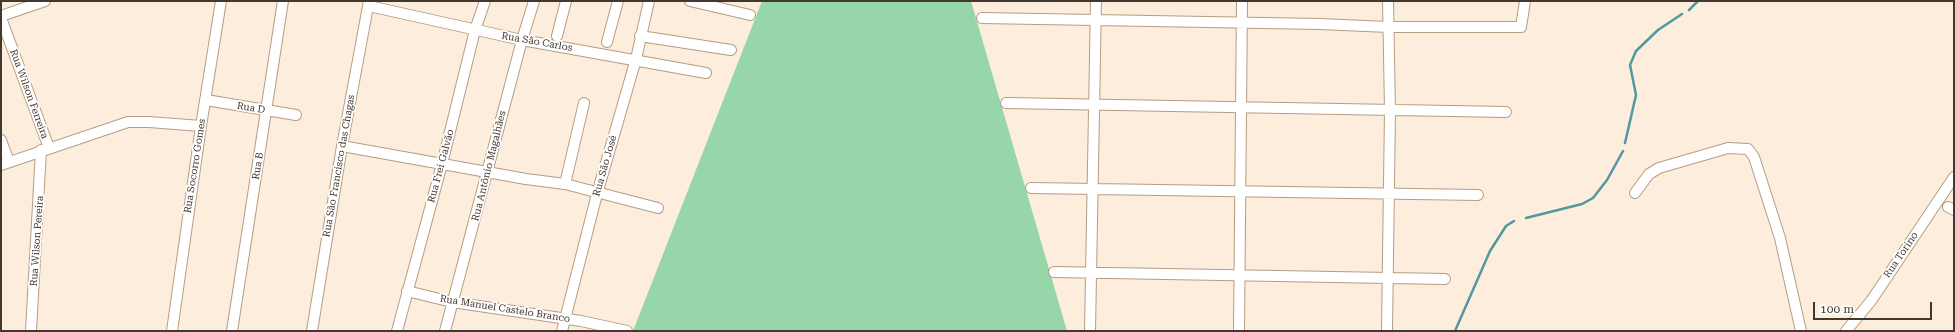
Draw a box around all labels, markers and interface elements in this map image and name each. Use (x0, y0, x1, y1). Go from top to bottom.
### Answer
street label: Rua São Carlos (501, 30, 573, 54)
street label: Rua Wilson Ferreira (7, 48, 51, 140)
street label: Rua São Francisco das Chagas (321, 94, 357, 238)
street label: Rua D (236, 100, 266, 116)
street label: Rua Antônio Magalhães (469, 110, 509, 222)
street label: Rua Socorro Gomes (182, 118, 208, 214)
street label: Rua Frei Galvão (425, 128, 457, 204)
street label: Rua São José (591, 134, 619, 198)
street label: Rua B (250, 151, 266, 181)
street label: Rua Wilson Pereira (28, 195, 46, 287)
street label: Rua Torino (1881, 230, 1921, 280)
street label: Rua Manuel Castelo Branco (439, 293, 571, 325)
scale bar (1815, 294, 1934, 320)
text: 100 m (1820, 302, 1854, 316)

